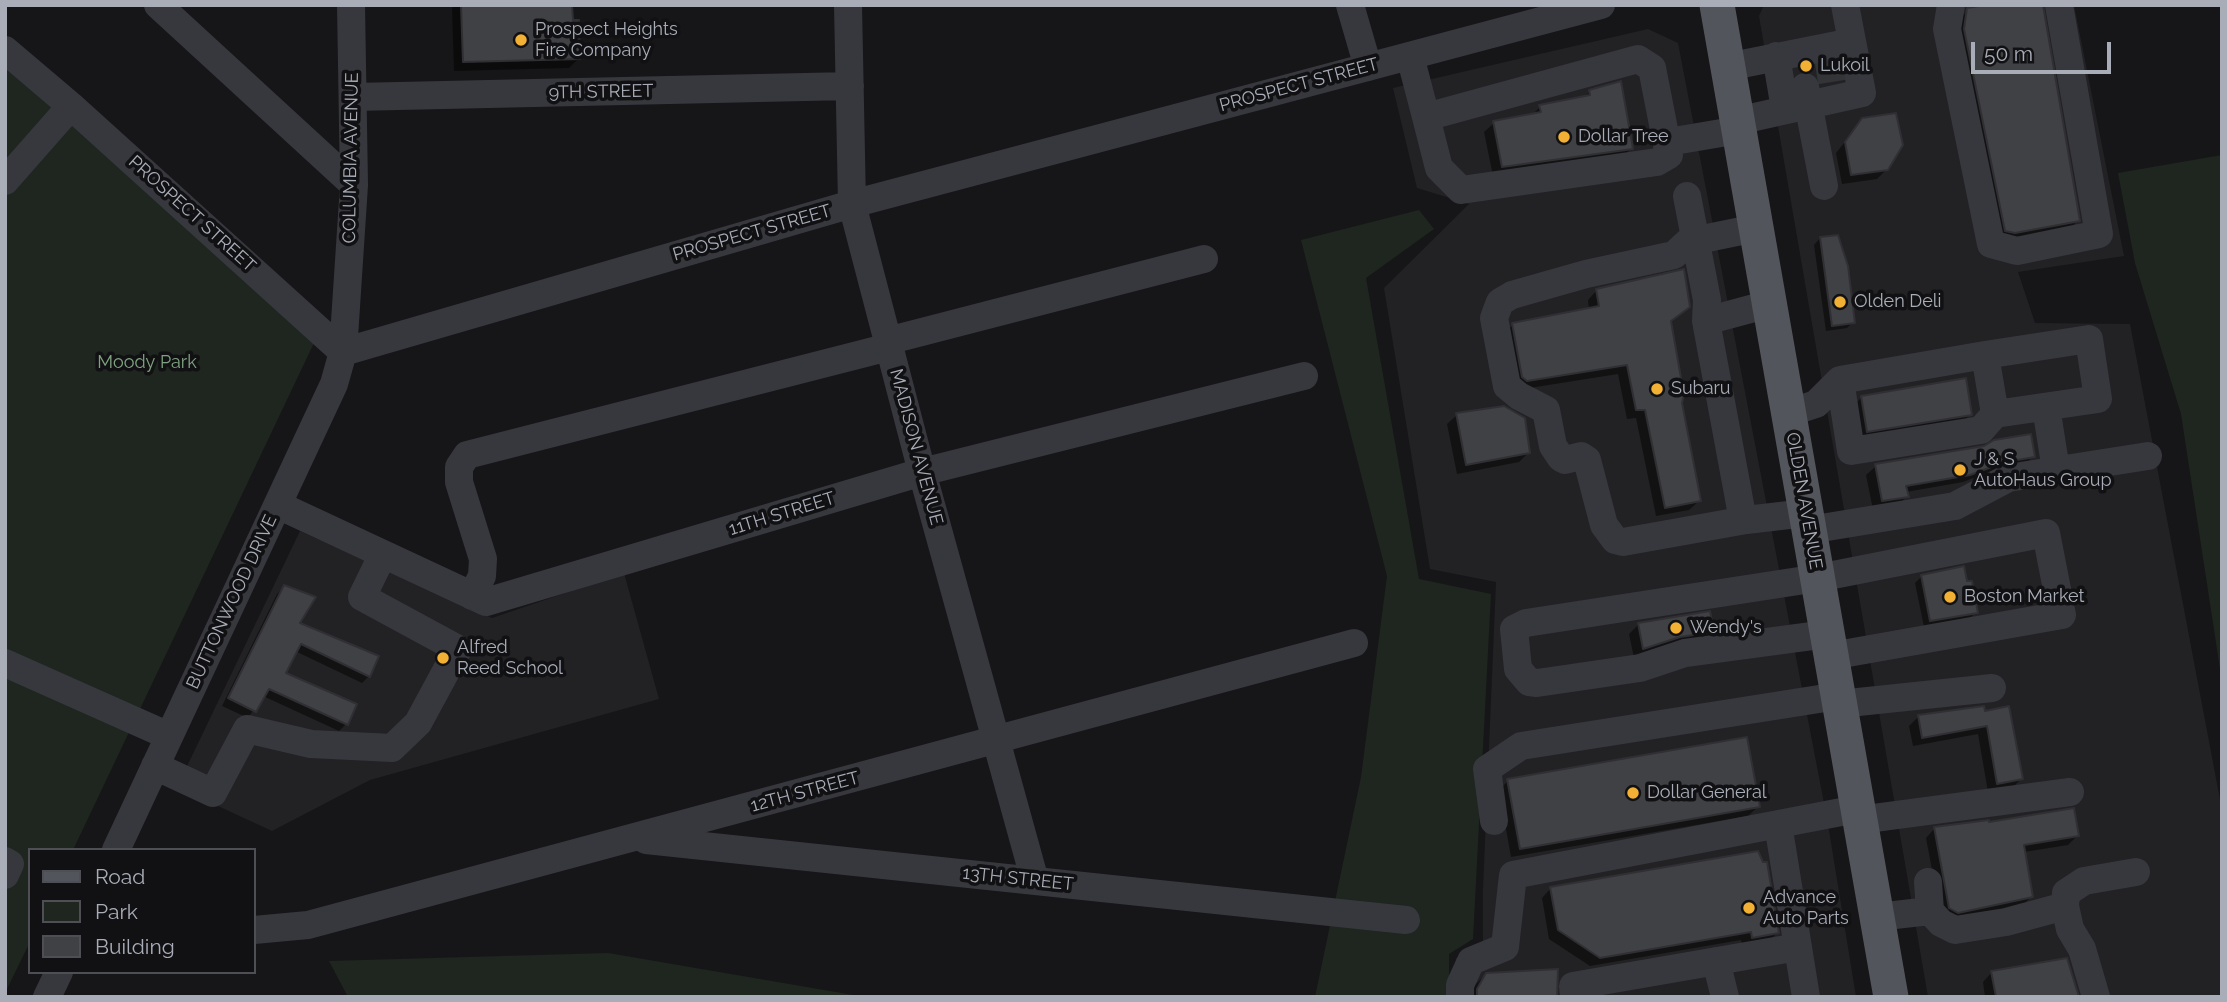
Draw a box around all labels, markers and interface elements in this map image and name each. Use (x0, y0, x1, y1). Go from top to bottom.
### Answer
place label: Prospect Heights Fire Company (535, 19, 678, 61)
scale bar (1975, 28, 2115, 72)
marker: Prospect Heights Fire Company (513, 32, 529, 48)
text: 50 m (1984, 41, 2033, 66)
street label: PROSPECT STREET (1217, 53, 1381, 117)
place label: Lukoil (1820, 55, 1870, 77)
marker: Lukoil (1798, 58, 1814, 74)
street label: COLUMBIA AVENUE (339, 72, 363, 244)
street label: 9TH STREET (549, 80, 653, 104)
place label: Dollar Tree (1578, 126, 1669, 148)
marker: Dollar Tree (1556, 129, 1572, 145)
street label: PROSPECT STREET (124, 151, 260, 277)
street label: PROSPECT STREET (670, 200, 834, 266)
place label: Olden Deli (1854, 291, 1942, 313)
marker: Olden Deli (1832, 294, 1848, 310)
park label: Moody Park (97, 352, 197, 374)
street label: MADISON AVENUE (885, 366, 947, 528)
place label: Subaru (1671, 378, 1731, 400)
marker: Subaru (1649, 381, 1665, 397)
street label: OLDEN AVENUE (1781, 431, 1827, 571)
place label: J & S AutoHaus Group (1974, 449, 2111, 491)
marker: J & S AutoHaus Group (1952, 462, 1968, 478)
street label: 11TH STREET (726, 488, 838, 540)
street label: BUTTONWOOD DRIVE (182, 512, 282, 692)
place label: Boston Market (1964, 586, 2084, 608)
marker: Boston Market (1942, 589, 1958, 605)
place label: Wendy's (1690, 617, 1762, 639)
marker: Wendy's (1668, 620, 1684, 636)
place label: Alfred Reed School (457, 637, 563, 680)
marker: Alfred Reed School (435, 650, 451, 666)
street label: 12TH STREET (748, 767, 862, 817)
place label: Dollar General (1647, 782, 1767, 804)
marker: Dollar General (1625, 785, 1641, 801)
legend (28, 848, 256, 974)
street label: 13TH STREET (961, 862, 1075, 896)
text: Road (95, 864, 145, 889)
place label: Advance Auto Parts (1763, 887, 1849, 930)
text: Park (95, 899, 138, 924)
marker: Advance Auto Parts (1741, 900, 1757, 916)
text: Building (95, 934, 175, 959)

